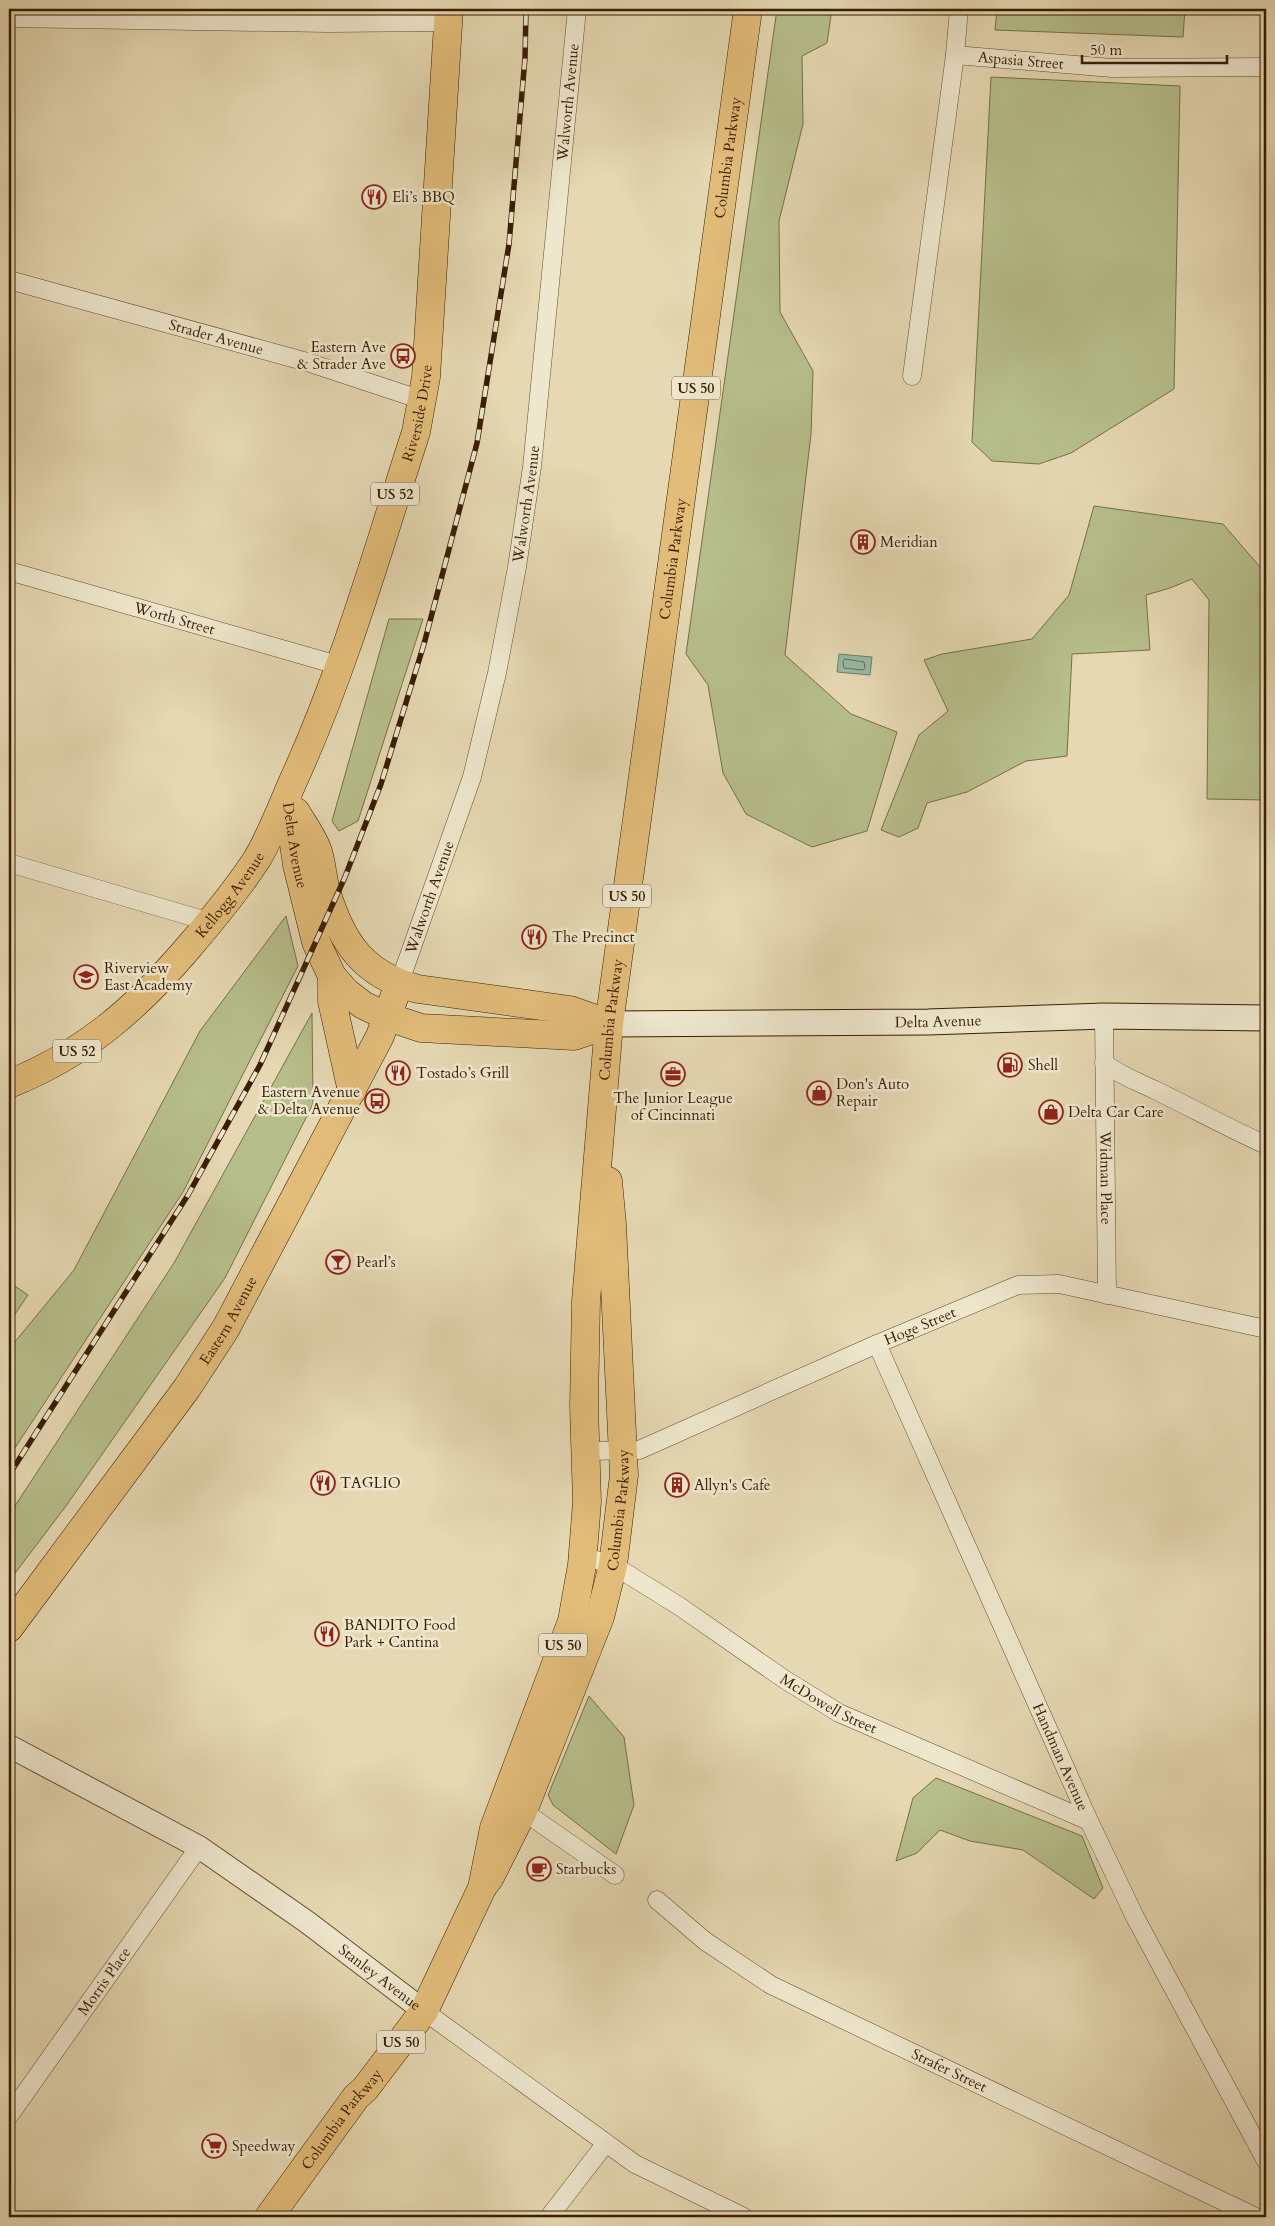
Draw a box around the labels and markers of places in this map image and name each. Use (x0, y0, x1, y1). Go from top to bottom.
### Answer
restaurant icon: Eli’s BBQ (361, 184, 387, 210)
place label: Eli’s BBQ (392, 187, 455, 207)
place label: Eastern Ave & Strader Ave (297, 337, 386, 374)
bus stop icon: Eastern Ave & Strader Ave (390, 343, 416, 369)
building icon: Meridian (850, 529, 876, 555)
place label: Meridian (880, 532, 938, 552)
restaurant icon: The Precinct (521, 924, 547, 950)
place label: The Precinct (552, 927, 635, 947)
place label: Riverview East Academy (104, 958, 193, 995)
school or university icon: Riverview East Academy (73, 964, 99, 990)
fuel station icon: Shell (997, 1052, 1023, 1078)
place label: Shell (1028, 1055, 1058, 1075)
restaurant icon: Tostado’s Grill (385, 1060, 411, 1086)
office icon: The Junior League of Cincinnati (660, 1061, 686, 1087)
place label: Tostado’s Grill (416, 1063, 509, 1083)
place label: Don's Auto Repair (836, 1074, 909, 1111)
shop icon: Don's Auto Repair (806, 1080, 832, 1106)
place label: Eastern Avenue & Delta Avenue (258, 1082, 360, 1119)
bus stop icon: Eastern Avenue & Delta Avenue (364, 1088, 390, 1114)
place label: The Junior League of Cincinnati (613, 1088, 733, 1125)
shop icon: Delta Car Care (1038, 1099, 1064, 1125)
place label: Delta Car Care (1068, 1102, 1164, 1122)
bar icon: Pearl’s (325, 1249, 351, 1275)
place label: Pearl’s (356, 1252, 396, 1272)
restaurant icon: TAGLIO (310, 1470, 336, 1496)
building icon: Allyn's Cafe (664, 1472, 690, 1498)
place label: TAGLIO (340, 1473, 401, 1493)
place label: Allyn's Cafe (694, 1475, 771, 1495)
place label: BANDITO Food Park + Cantina (344, 1615, 456, 1652)
restaurant icon: BANDITO Food Park + Cantina (314, 1621, 340, 1647)
cafe icon: Starbucks (526, 1856, 552, 1882)
place label: Starbucks (556, 1859, 616, 1879)
supermarket icon: Speedway (201, 2133, 227, 2159)
place label: Speedway (232, 2136, 296, 2156)

